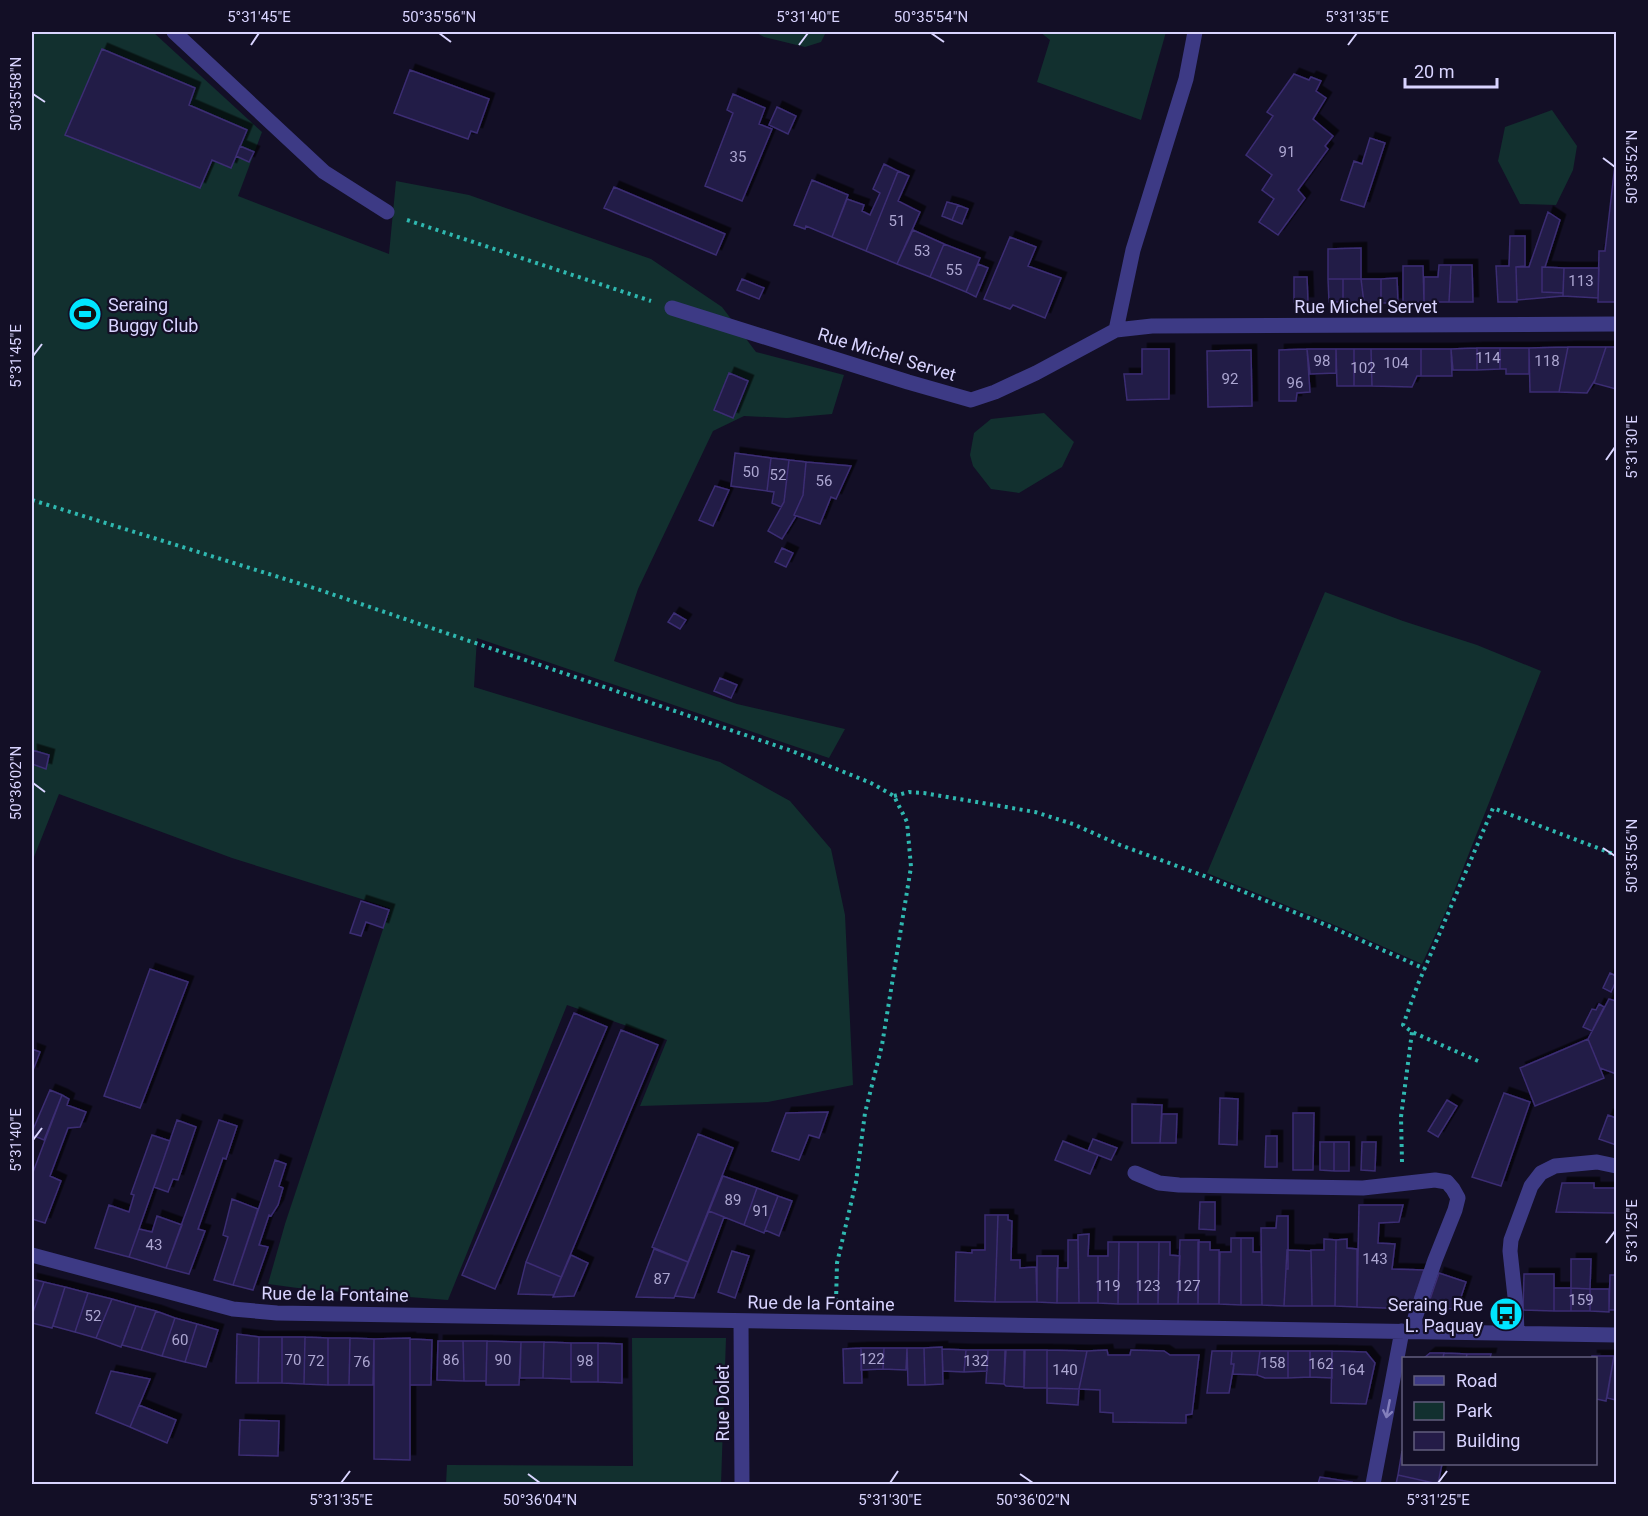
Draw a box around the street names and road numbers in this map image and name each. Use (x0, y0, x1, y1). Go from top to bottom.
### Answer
street label: Rue Michel Servet (1294, 296, 1438, 317)
street label: Rue Michel Servet (815, 323, 959, 385)
street label: Rue de la Fontaine (261, 1282, 409, 1306)
street label: Rue de la Fontaine (747, 1291, 895, 1315)
street label: Rue Dolet (712, 1364, 733, 1441)

